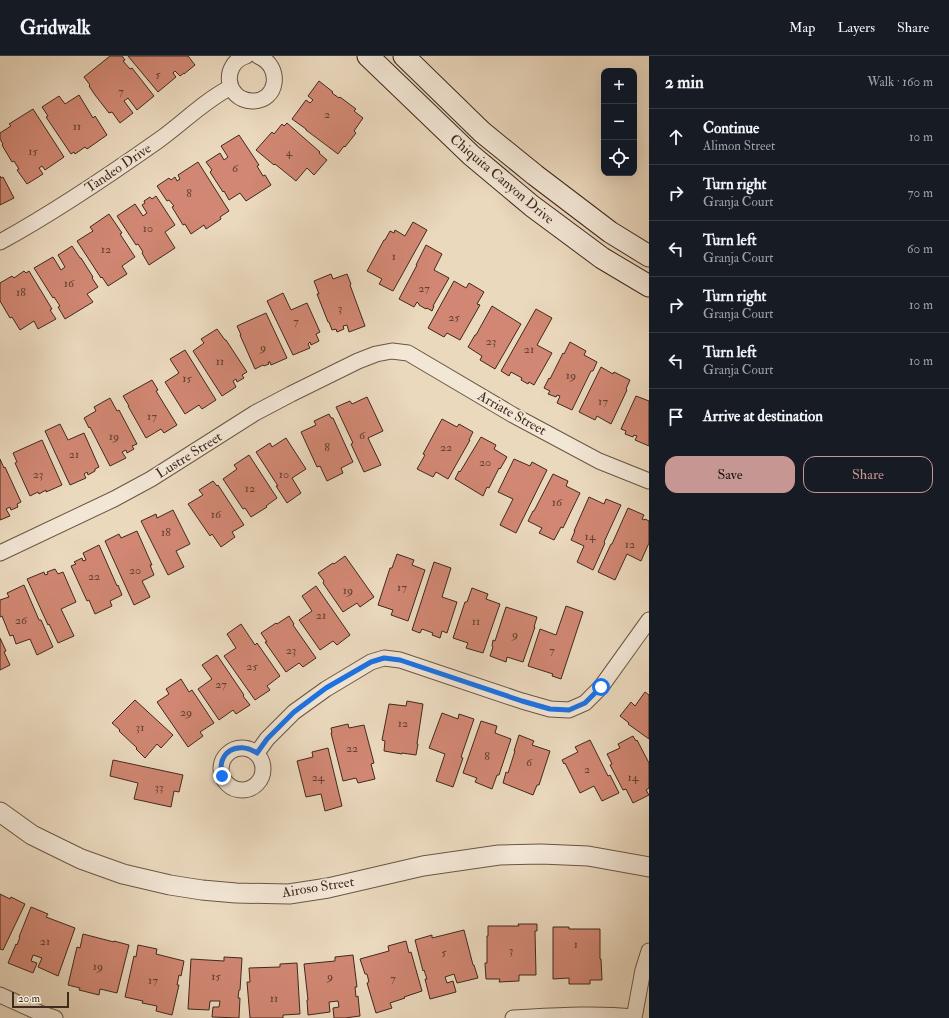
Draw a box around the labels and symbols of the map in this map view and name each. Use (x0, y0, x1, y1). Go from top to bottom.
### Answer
house number: 5 (155, 67, 161, 82)
house number: 7 (118, 84, 124, 99)
house number: 2 (324, 107, 330, 122)
house number: 11 (73, 119, 81, 134)
street label: Chiquita Canyon Drive (446, 130, 558, 228)
street label: Tandeo Drive (82, 140, 154, 196)
house number: 15 (28, 144, 38, 159)
house number: 4 (286, 145, 293, 160)
house number: 6 (232, 161, 239, 176)
house number: 8 (186, 186, 192, 201)
house number: 10 (143, 221, 153, 236)
house number: 12 (101, 242, 111, 257)
house number: 1 (392, 249, 396, 264)
house number: 16 (64, 276, 75, 291)
house number: 27 (418, 281, 430, 296)
house number: 18 (16, 285, 26, 300)
house number: 3 (338, 301, 342, 316)
house number: 25 (448, 310, 460, 325)
house number: 7 (293, 314, 299, 329)
house number: 23 (486, 334, 496, 349)
house number: 9 (259, 340, 266, 355)
house number: 21 (524, 342, 534, 357)
house number: 11 (216, 354, 224, 369)
house number: 19 (566, 368, 576, 383)
house number: 15 (182, 371, 192, 386)
street label: Arriate Street (474, 387, 550, 439)
house number: 17 (598, 394, 608, 409)
house number: 17 (147, 409, 157, 424)
street label: Lustre Street (153, 428, 225, 482)
house number: 6 (359, 428, 366, 443)
house number: 19 (109, 429, 119, 444)
house number: 8 (324, 440, 330, 455)
house number: 22 (440, 440, 452, 455)
house number: 21 (69, 447, 79, 462)
house number: 20 (479, 455, 491, 470)
house number: 23 (33, 467, 43, 482)
house number: 10 (279, 467, 289, 482)
house number: 12 (245, 481, 255, 496)
house number: 16 (552, 495, 563, 510)
house number: 16 (211, 507, 222, 522)
house number: 18 (161, 525, 171, 540)
house number: 14 (585, 529, 596, 544)
house number: 12 (625, 537, 635, 552)
house number: 20 (129, 563, 141, 578)
house number: 22 (88, 569, 100, 584)
house number: 17 (397, 580, 407, 595)
house number: 19 (343, 583, 353, 598)
house number: 21 (316, 608, 326, 623)
house number: 26 (15, 613, 28, 628)
house number: 11 (472, 614, 480, 629)
house number: 9 (511, 627, 518, 642)
house number: 23 (286, 643, 296, 658)
house number: 7 (549, 643, 555, 658)
house number: 25 (246, 659, 258, 674)
house number: 27 (215, 677, 227, 692)
route start (592, 678, 610, 696)
house number: 29 (180, 705, 192, 720)
house number: 12 (398, 716, 408, 731)
house number: 31 (136, 720, 144, 735)
house number: 22 (346, 741, 358, 756)
house number: 8 (484, 749, 490, 764)
house number: 6 (526, 755, 533, 770)
house number: 2 (584, 762, 590, 777)
route end (213, 767, 231, 785)
house number: 24 (312, 770, 325, 785)
house number: 14 (628, 770, 639, 785)
house number: 33 (154, 780, 164, 795)
street label: Airoso Street (280, 873, 356, 901)
house number: 21 (40, 934, 50, 949)
house number: 1 (574, 937, 578, 952)
house number: 3 (509, 943, 513, 958)
house number: 5 (441, 945, 447, 960)
house number: 19 (93, 959, 103, 974)
house number: 15 (211, 969, 221, 984)
house number: 9 (326, 969, 333, 984)
house number: 7 (390, 971, 396, 986)
house number: 17 (148, 973, 158, 988)
scale bar (12, 990, 69, 1009)
house number: 11 (270, 991, 278, 1006)

